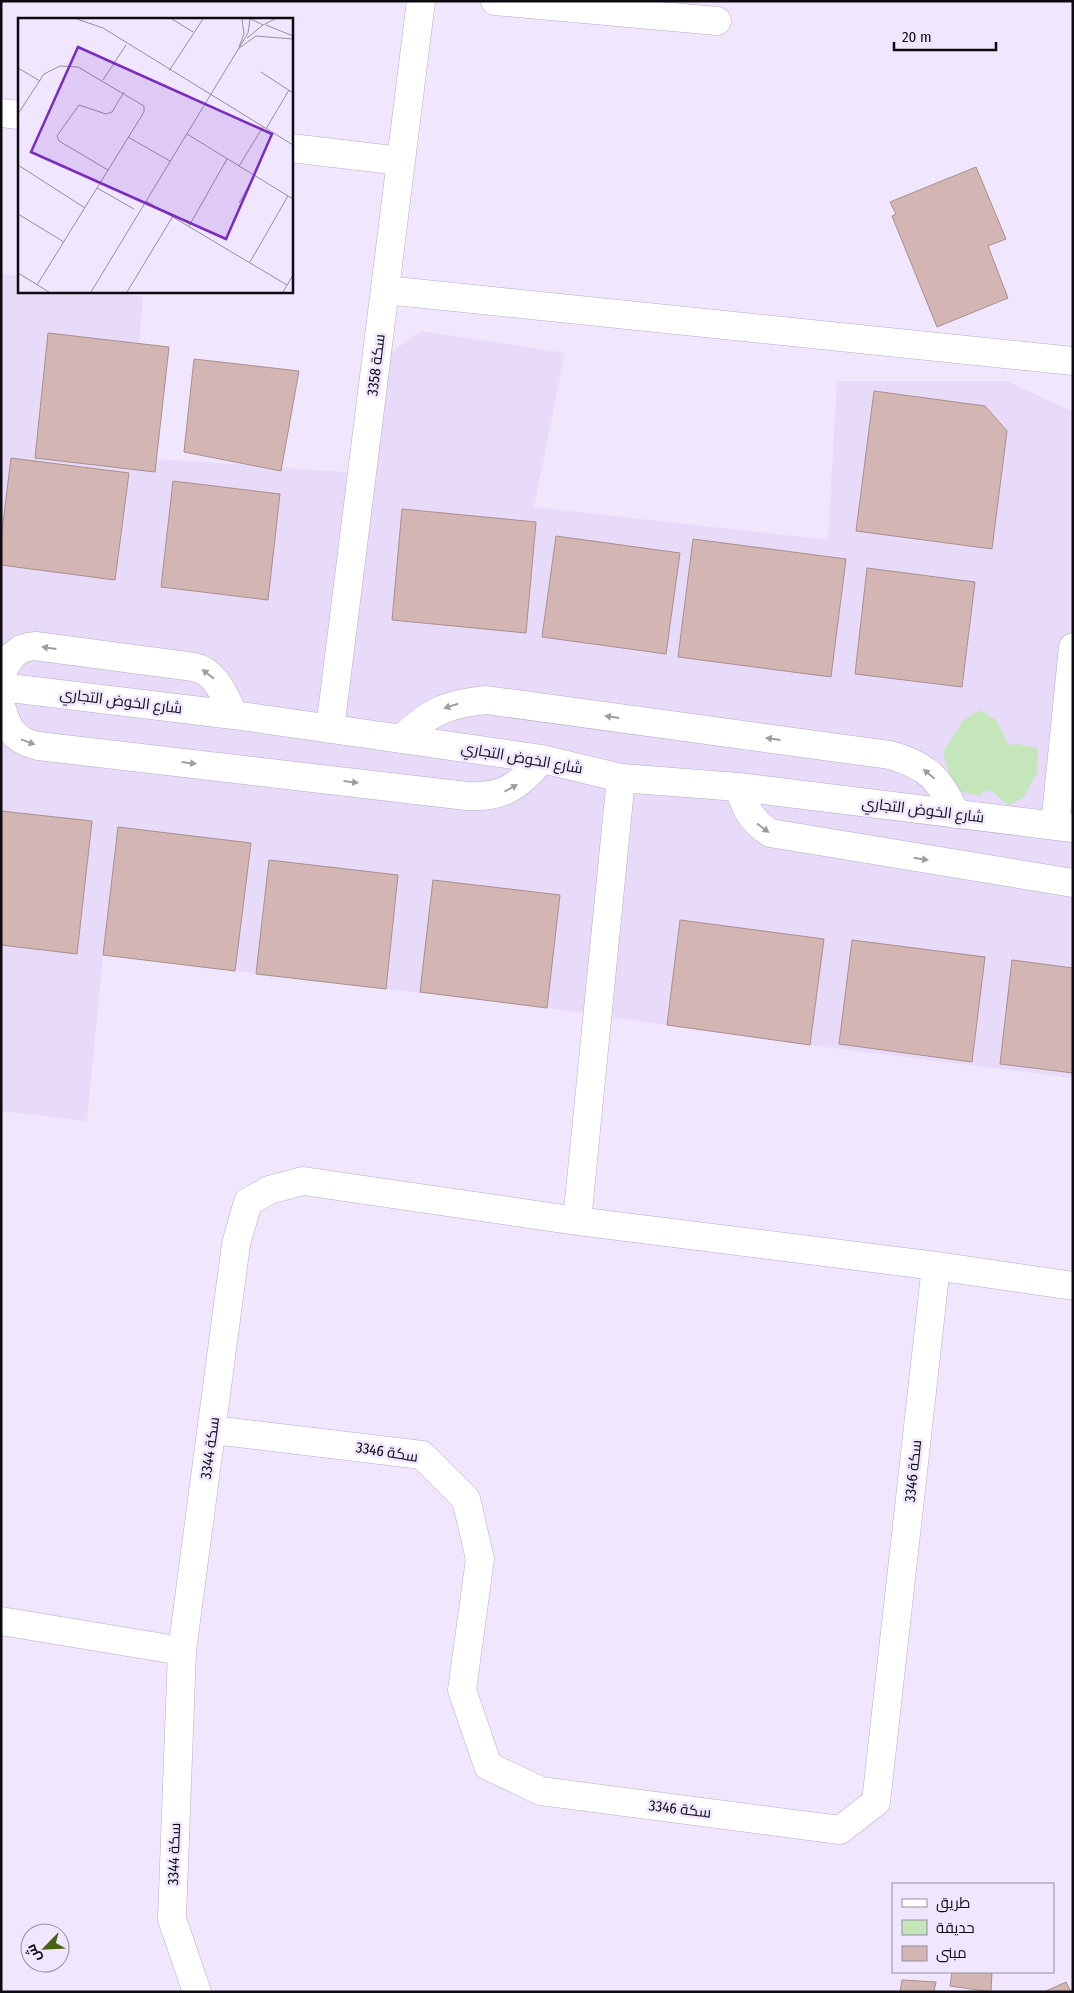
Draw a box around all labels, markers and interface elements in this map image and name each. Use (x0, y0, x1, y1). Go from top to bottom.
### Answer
inset map (18, 18, 292, 292)
scale bar (894, 20, 996, 52)
text: 20 m (902, 28, 932, 46)
street label: سكة 3358 (363, 333, 389, 397)
one-way arrow (41, 643, 57, 651)
one-way arrow (202, 669, 215, 679)
street label: شارع الخوض التجاري (58, 685, 183, 720)
one-way arrow (443, 702, 458, 710)
one-way arrow (603, 713, 619, 721)
one-way arrow (764, 735, 780, 743)
street label: شارع الخوض التجاري (459, 738, 584, 781)
one-way arrow (21, 739, 36, 746)
one-way arrow (182, 759, 198, 767)
one-way arrow (923, 769, 935, 780)
one-way arrow (343, 778, 359, 786)
one-way arrow (503, 784, 518, 792)
street label: شارع الخوض التجاري (860, 794, 985, 829)
one-way arrow (756, 822, 769, 833)
one-way arrow (914, 855, 930, 863)
street label: سكة 3344 (197, 1416, 223, 1480)
street label: سكة 3346 (355, 1438, 419, 1466)
street label: سكة 3346 (901, 1439, 925, 1503)
street label: سكة 3346 (648, 1796, 712, 1822)
street label: سكة 3344 (164, 1822, 184, 1886)
legend (892, 1883, 1054, 1973)
text: طريق (936, 1894, 970, 1913)
text: حديقة (936, 1919, 975, 1937)
north arrow (20, 1923, 70, 1973)
text: ش (22, 1941, 45, 1965)
text: مبنى (936, 1944, 967, 1963)

